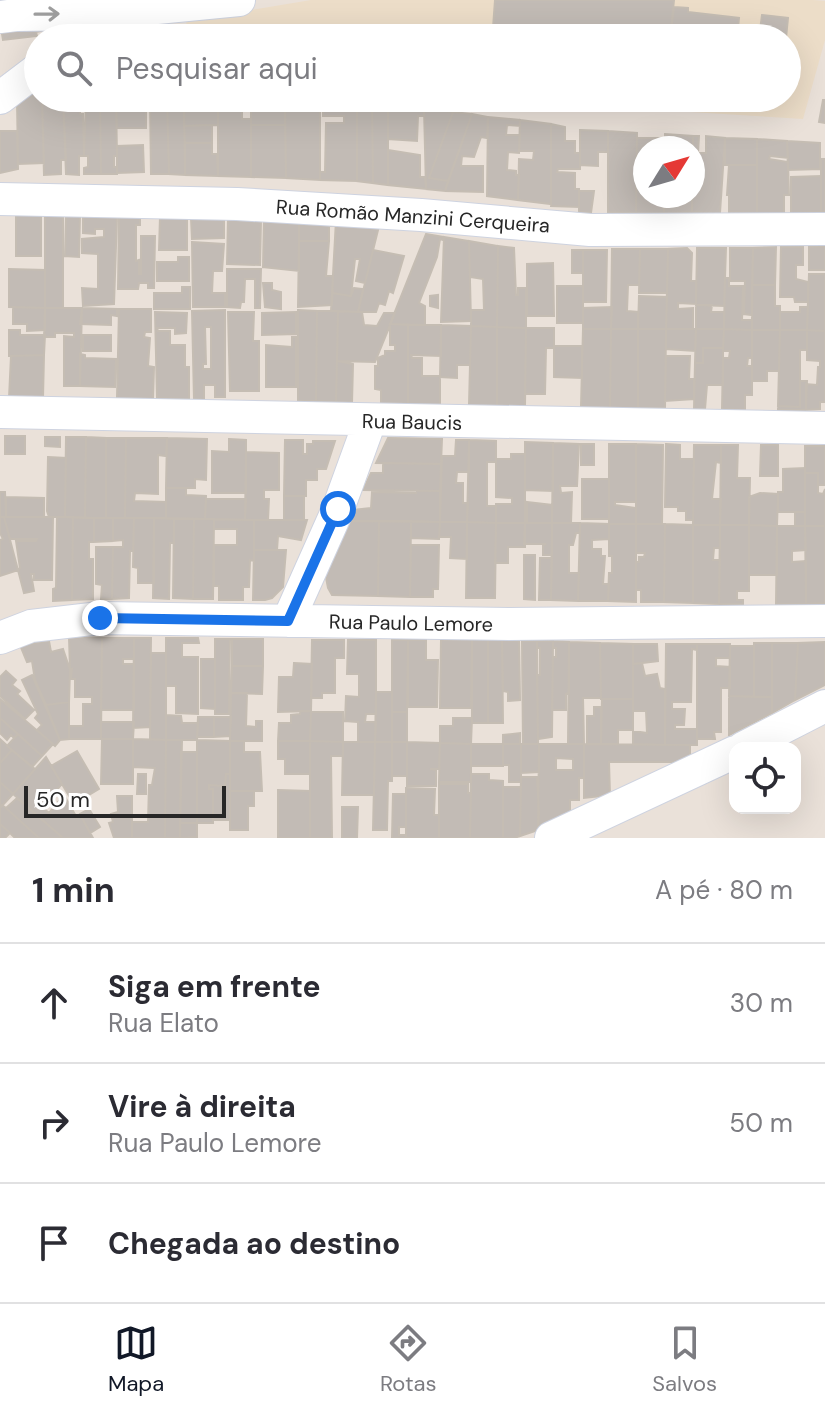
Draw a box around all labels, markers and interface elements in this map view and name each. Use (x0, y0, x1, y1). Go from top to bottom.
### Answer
one-way arrow (33, 6, 60, 22)
search box (24, 24, 801, 112)
icon: search (52, 46, 96, 90)
text: Pesquisar aqui (116, 49, 318, 88)
north arrow (633, 136, 705, 208)
street label: Rua Romão Manzini Cerqueira (275, 193, 551, 239)
street label: Rua Baucis (362, 408, 462, 436)
route start (320, 491, 356, 527)
route end (82, 600, 118, 636)
street label: Rua Paulo Lemore (329, 609, 493, 637)
map controls (729, 742, 801, 814)
button: locate (729, 742, 801, 814)
scale bar (24, 782, 226, 818)
text: 50 m (36, 785, 90, 814)
text: 1 min (32, 868, 115, 913)
text: A pé · 80 m (655, 873, 793, 907)
text: Siga em frente (108, 967, 321, 1006)
icon: ahead (32, 981, 76, 1025)
text: 30 m (730, 986, 793, 1020)
text: Rua Elato (108, 1006, 219, 1040)
text: Vire à direita (108, 1087, 296, 1126)
icon: right (32, 1101, 76, 1145)
text: 50 m (729, 1106, 793, 1140)
text: Rua Paulo Lemore (108, 1126, 321, 1160)
icon: arrive (32, 1221, 76, 1265)
text: Chegada ao destino (108, 1224, 400, 1263)
tab: Mapa (108, 1321, 164, 1398)
tab: Rotas (380, 1321, 437, 1398)
tab: Salvos (652, 1321, 717, 1398)

